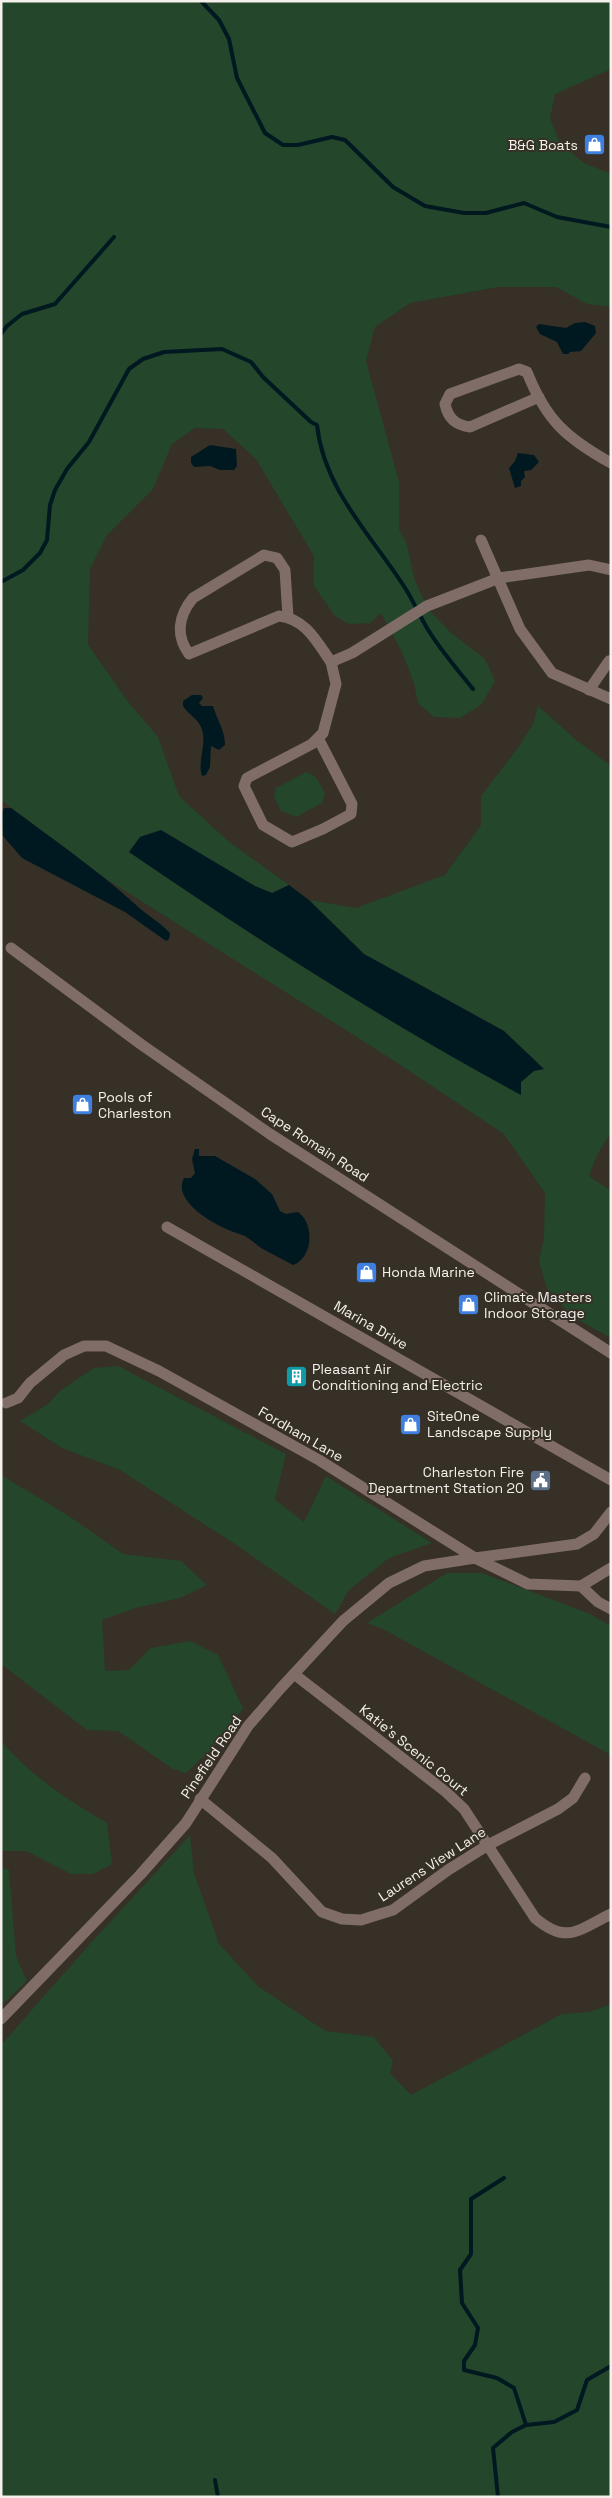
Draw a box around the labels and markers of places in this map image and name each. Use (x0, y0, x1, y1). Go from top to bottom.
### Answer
shop icon: B&G Boats (582, 133, 606, 157)
place label: B&G Boats (508, 136, 578, 154)
place label: Pools of Charleston (98, 1088, 171, 1122)
shop icon: Pools of Charleston (70, 1093, 94, 1117)
shop icon: Honda Marine (354, 1260, 378, 1284)
place label: Honda Marine (382, 1263, 475, 1281)
place label: Climate Masters Indoor Storage (484, 1288, 592, 1322)
shop icon: Climate Masters Indoor Storage (456, 1293, 480, 1317)
place label: Pleasant Air Conditioning and Electric (312, 1360, 483, 1394)
building icon: Pleasant Air Conditioning and Electric (284, 1365, 308, 1389)
place label: SiteOne Landscape Supply (427, 1407, 552, 1441)
shop icon: SiteOne Landscape Supply (399, 1412, 423, 1436)
place label: Charleston Fire Department Station 20 (368, 1463, 524, 1497)
public building icon: Charleston Fire Department Station 20 (528, 1468, 552, 1492)

